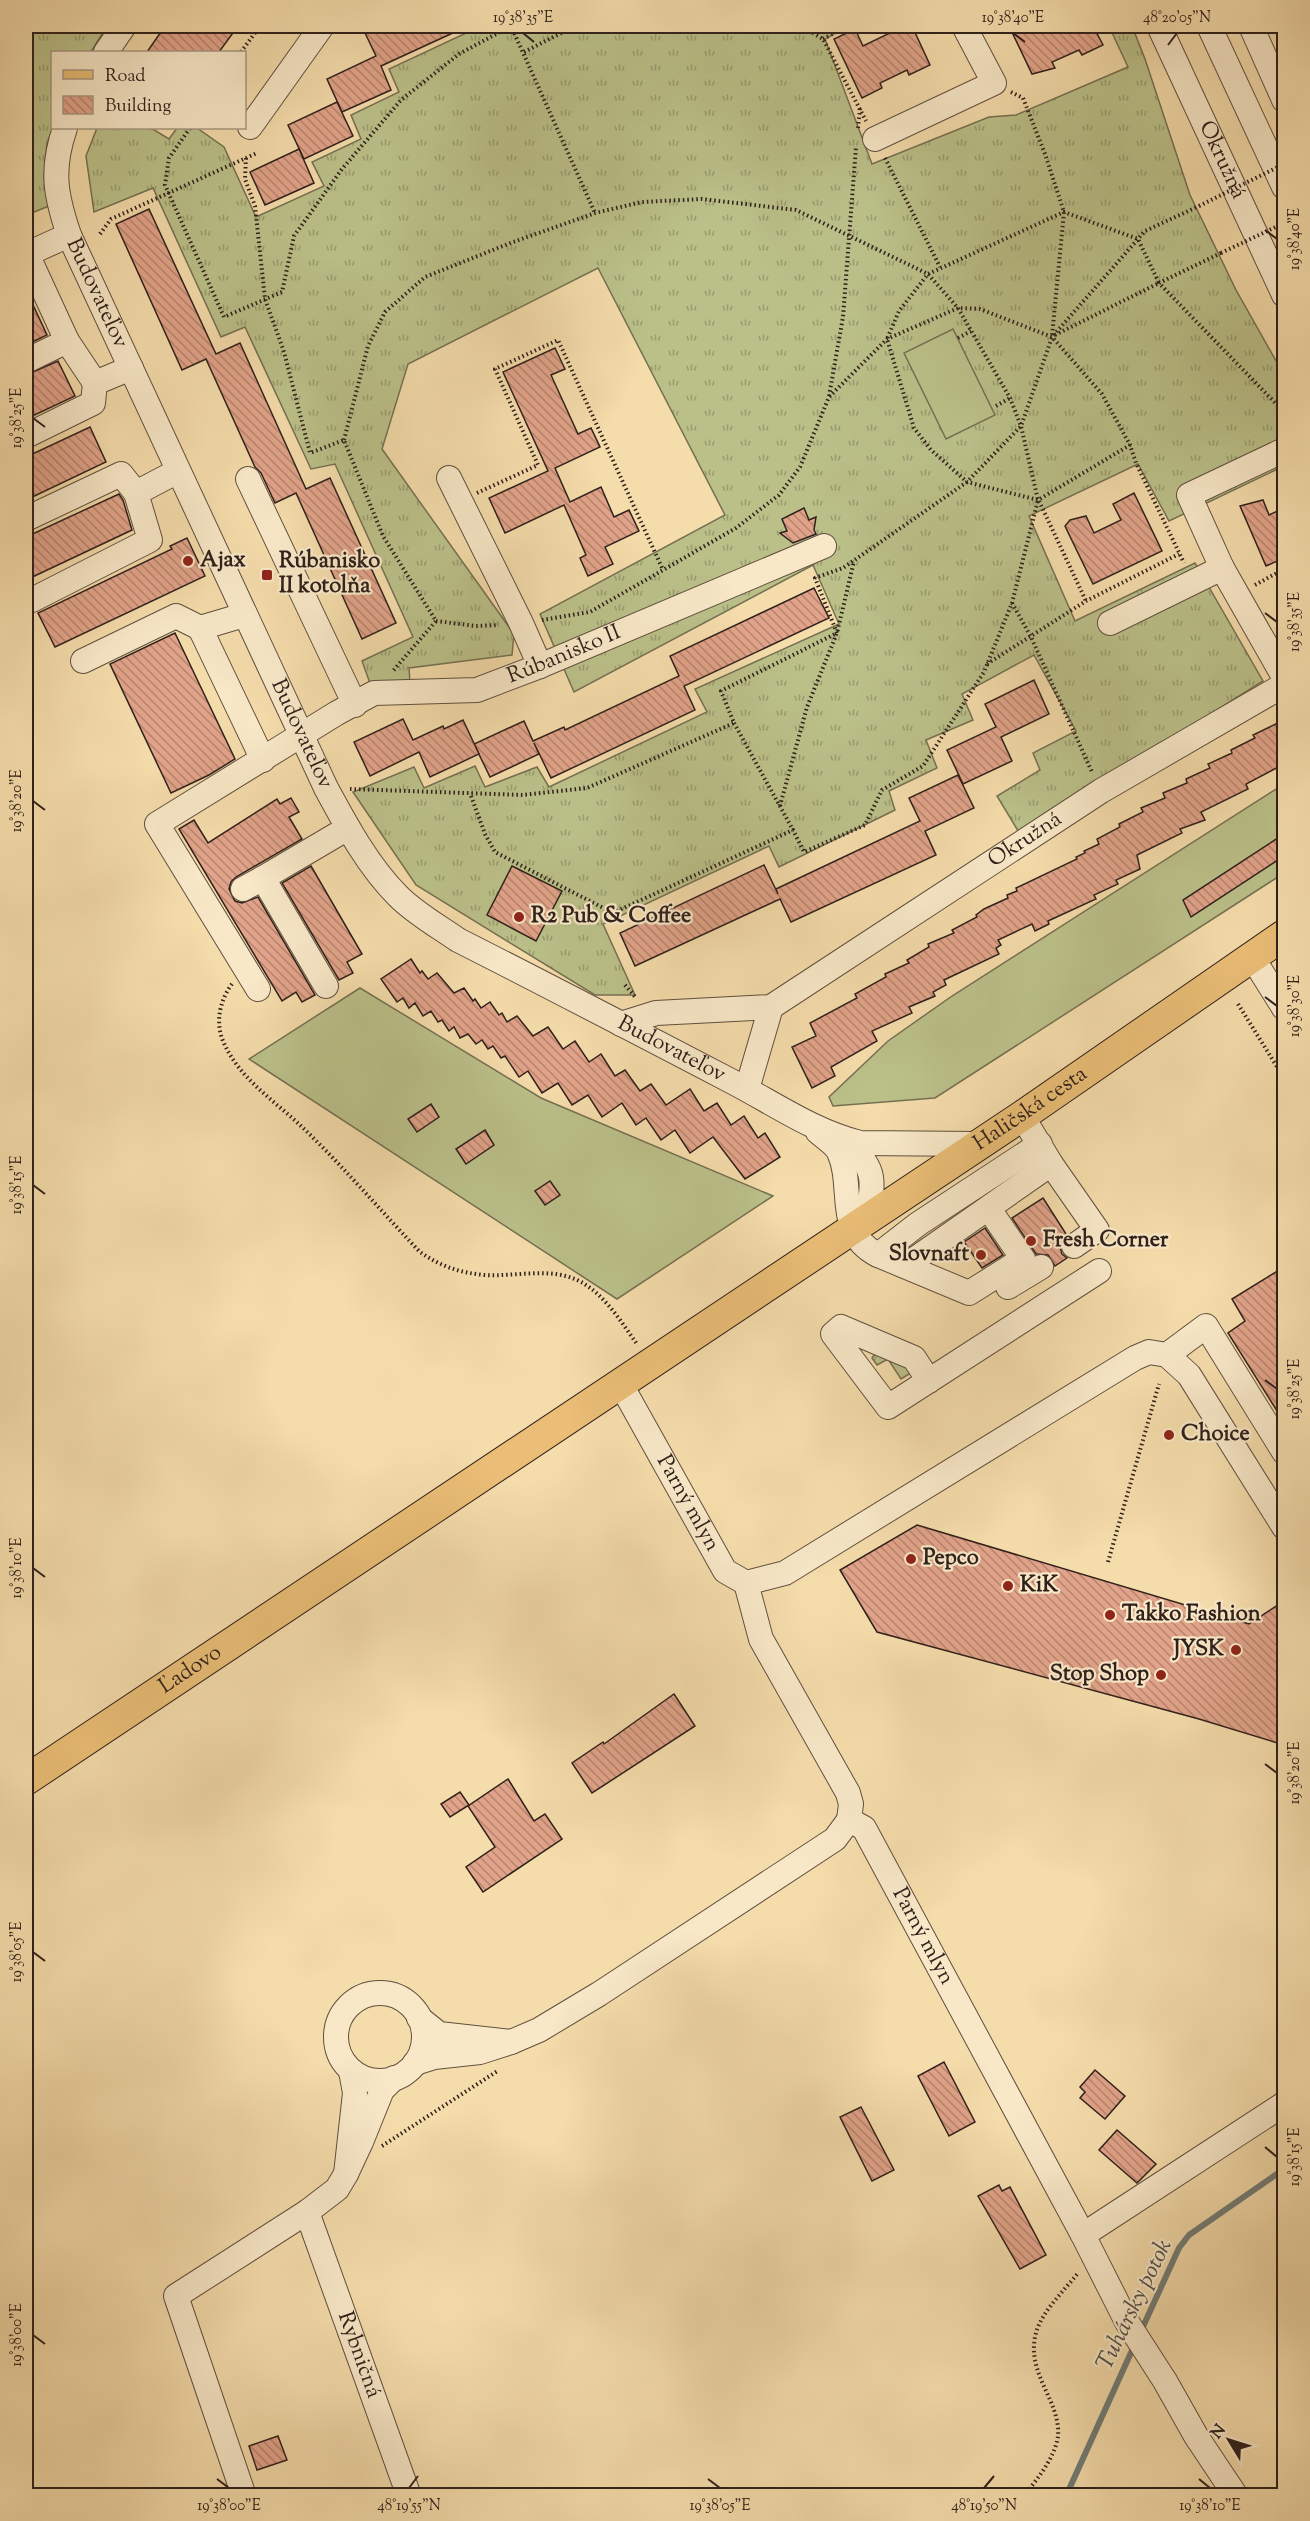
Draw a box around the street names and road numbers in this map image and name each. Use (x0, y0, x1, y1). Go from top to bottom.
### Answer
street label: Okružná (1189, 116, 1253, 205)
street label: Budovateľov (57, 233, 136, 354)
street label: Rúbanisko II (503, 617, 626, 693)
street label: Budovateľov (262, 674, 341, 795)
street label: Okružná (982, 804, 1069, 876)
street label: Budovateľov (611, 1008, 731, 1092)
street label: Haličská cesta (967, 1059, 1094, 1160)
street label: Parný mlyn (647, 1449, 727, 1558)
street label: Ľadovo (153, 1638, 229, 1703)
street label: Parný mlyn (883, 1882, 962, 1991)
street label: Rybničná (328, 2307, 389, 2403)

